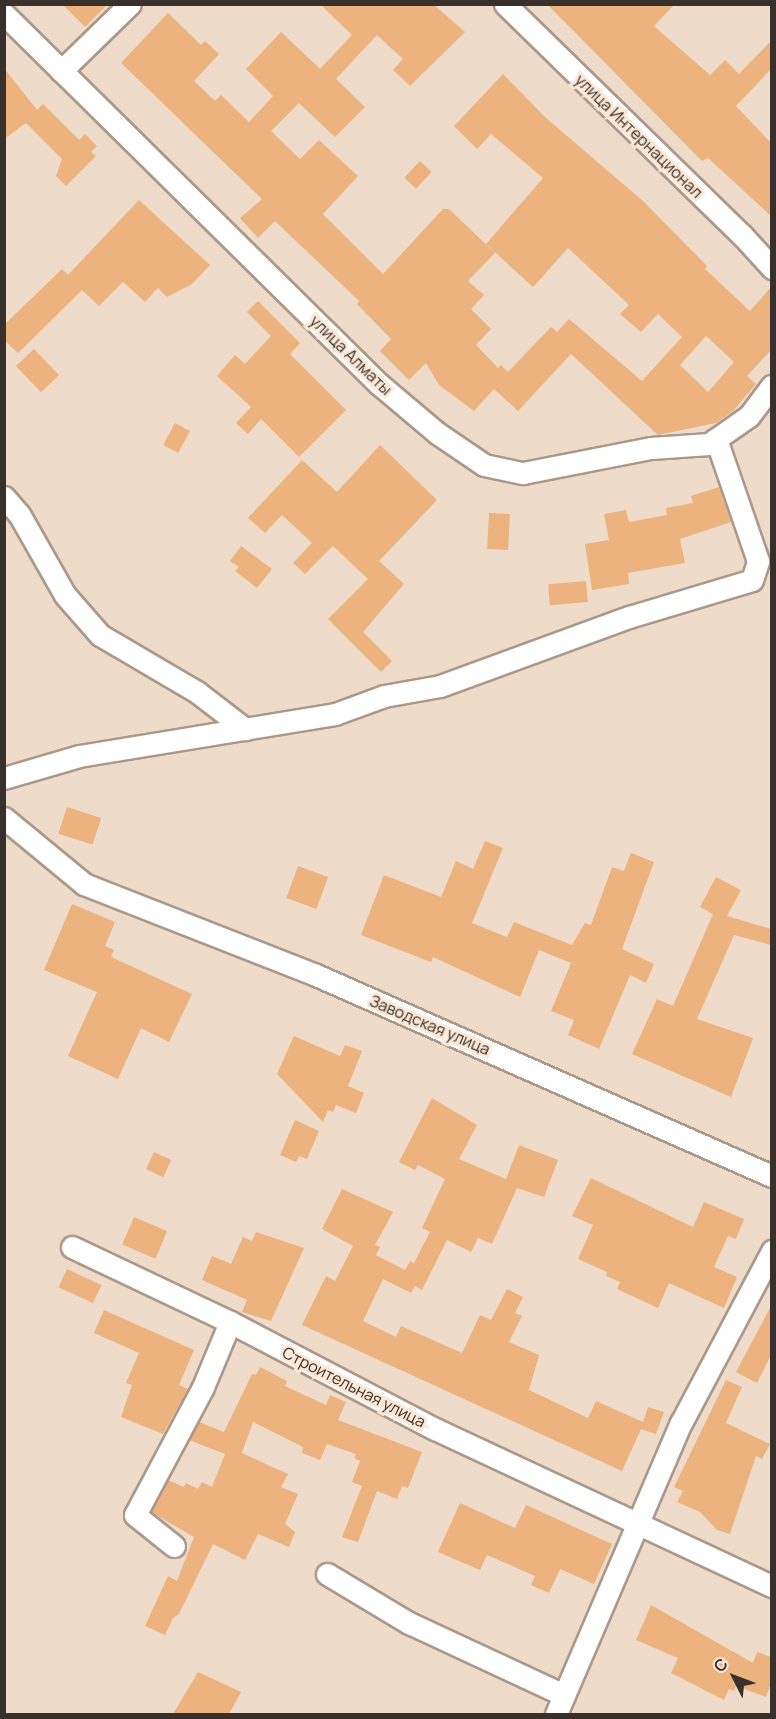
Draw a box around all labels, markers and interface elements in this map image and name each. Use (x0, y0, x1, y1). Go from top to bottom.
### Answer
street label: улица Интернационал (571, 70, 707, 202)
street label: улица Алматы (306, 311, 396, 399)
street label: Заводская улица (367, 991, 493, 1059)
street label: Строительная улица (279, 1343, 429, 1431)
north arrow (704, 1647, 764, 1707)
text: С (708, 1653, 733, 1677)

